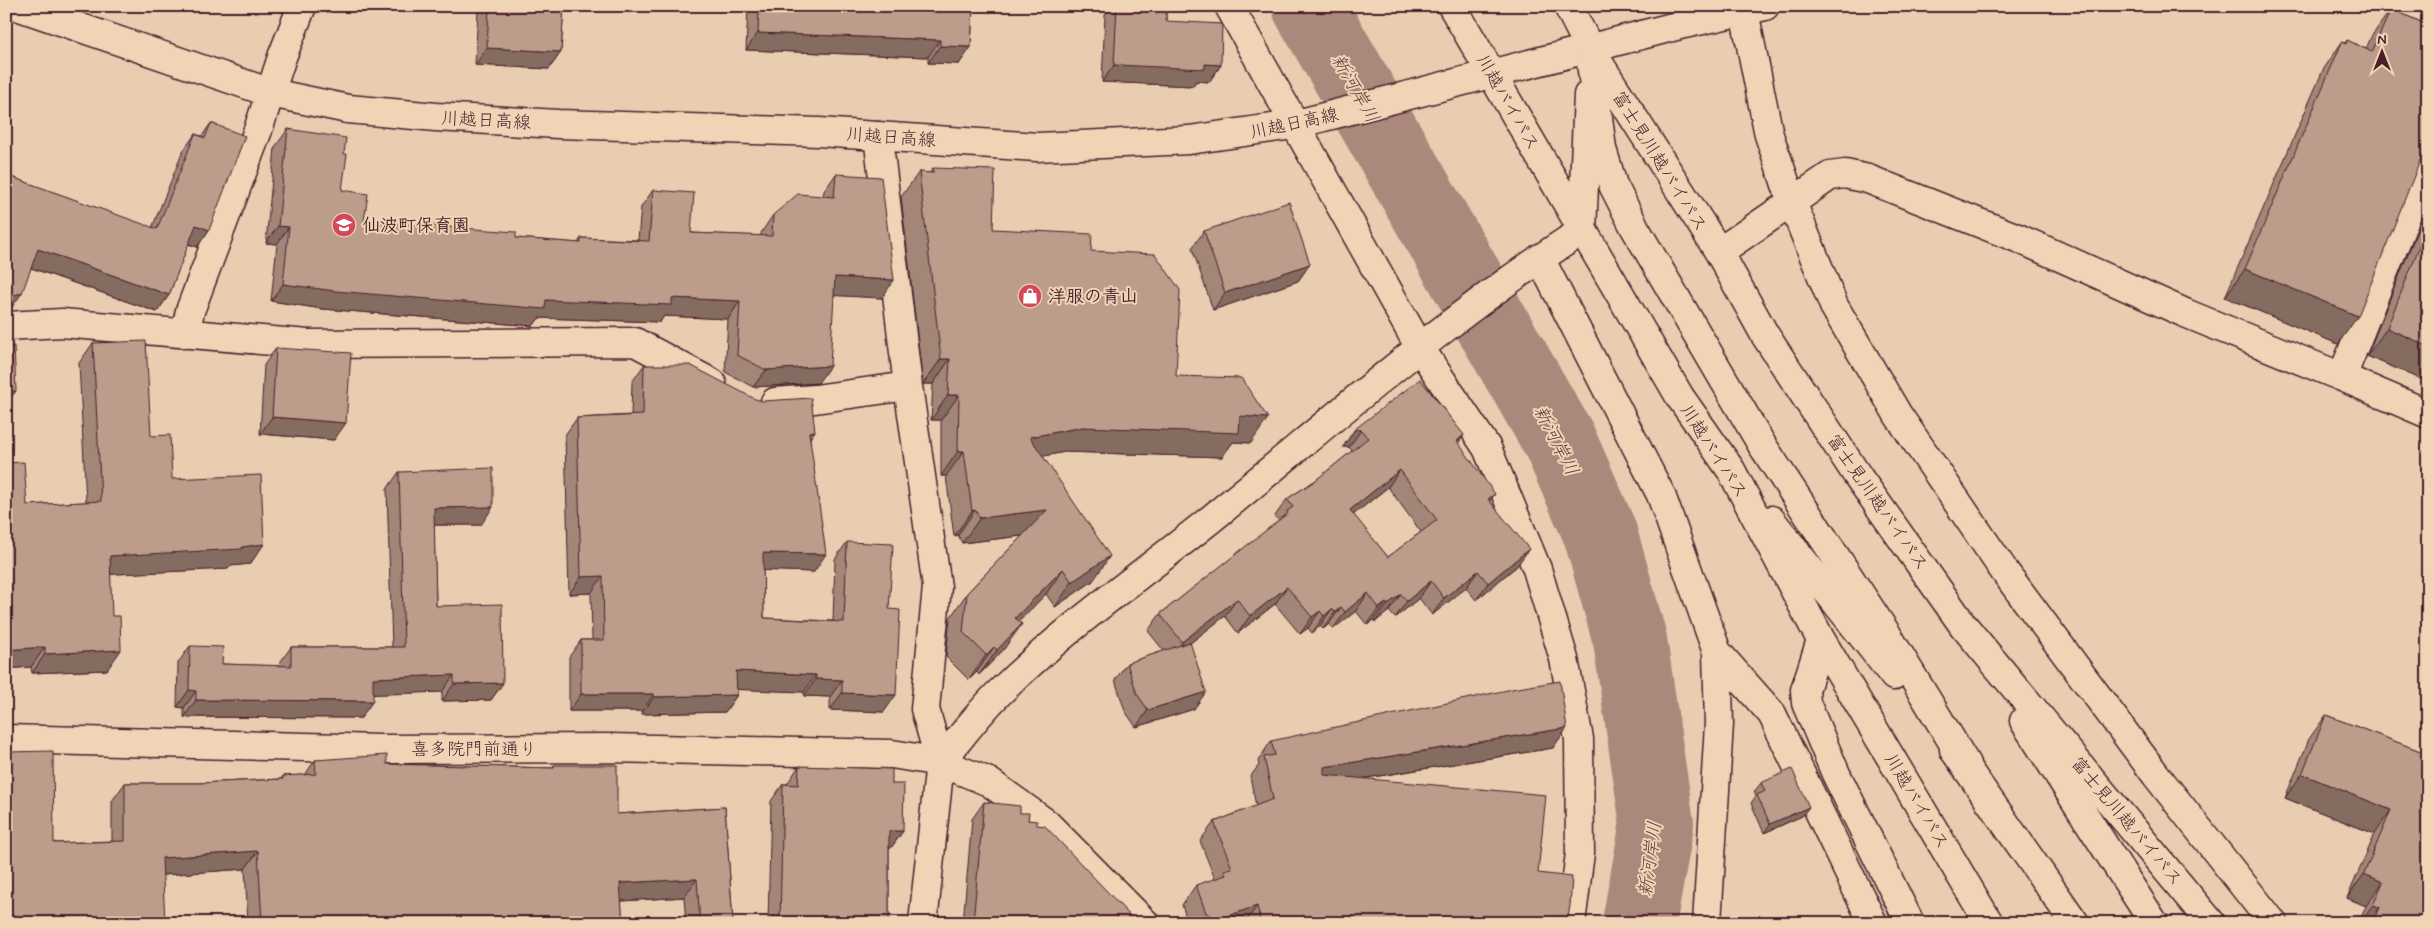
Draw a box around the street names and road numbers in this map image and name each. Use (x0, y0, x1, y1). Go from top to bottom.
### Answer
street label: 川越バイパス (1470, 50, 1544, 155)
street label: 富士見川越バイパス (1606, 87, 1712, 236)
street label: 川越日高線 (1248, 103, 1341, 145)
street label: 川越日高線 (440, 107, 532, 135)
street label: 川越日高線 (845, 123, 937, 153)
street label: 川越バイパス (1674, 400, 1753, 503)
street label: 富士見川越バイパス (1821, 429, 1933, 576)
street label: 喜多院門前通り (411, 738, 537, 762)
street label: 川越バイパス (1878, 749, 1954, 854)
street label: 富士見川越バイパス (2065, 752, 2187, 891)

